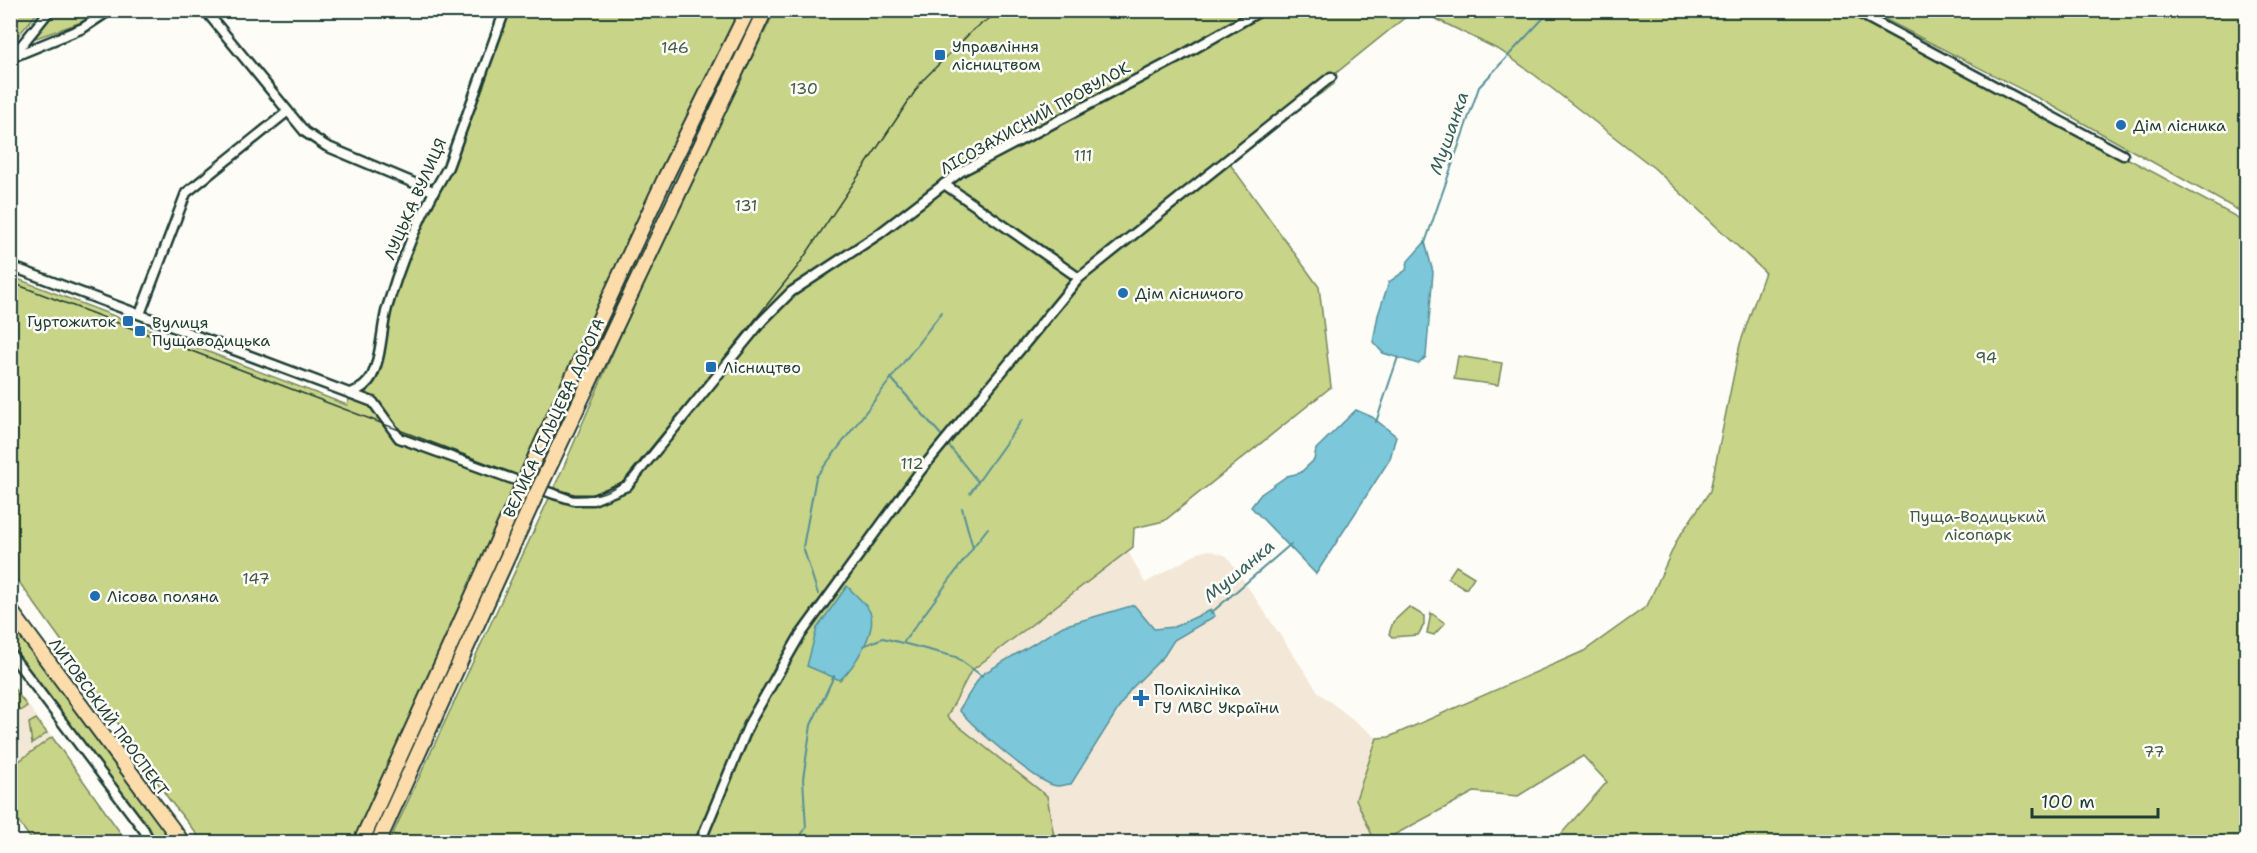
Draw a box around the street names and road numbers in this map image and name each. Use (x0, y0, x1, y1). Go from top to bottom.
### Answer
street label: ЛІСОЗАХИСНИЙ ПРОВУЛОК (936, 57, 1134, 179)
street label: ЛУЦЬКА ВУЛИЦЯ (379, 135, 451, 263)
street label: ВЕЛИКА КІЛЬЦЕВА ДОРОГА (498, 315, 610, 521)
street label: ЛИТОВСЬКИЙ ПРОСПЕКТ (44, 634, 174, 800)

